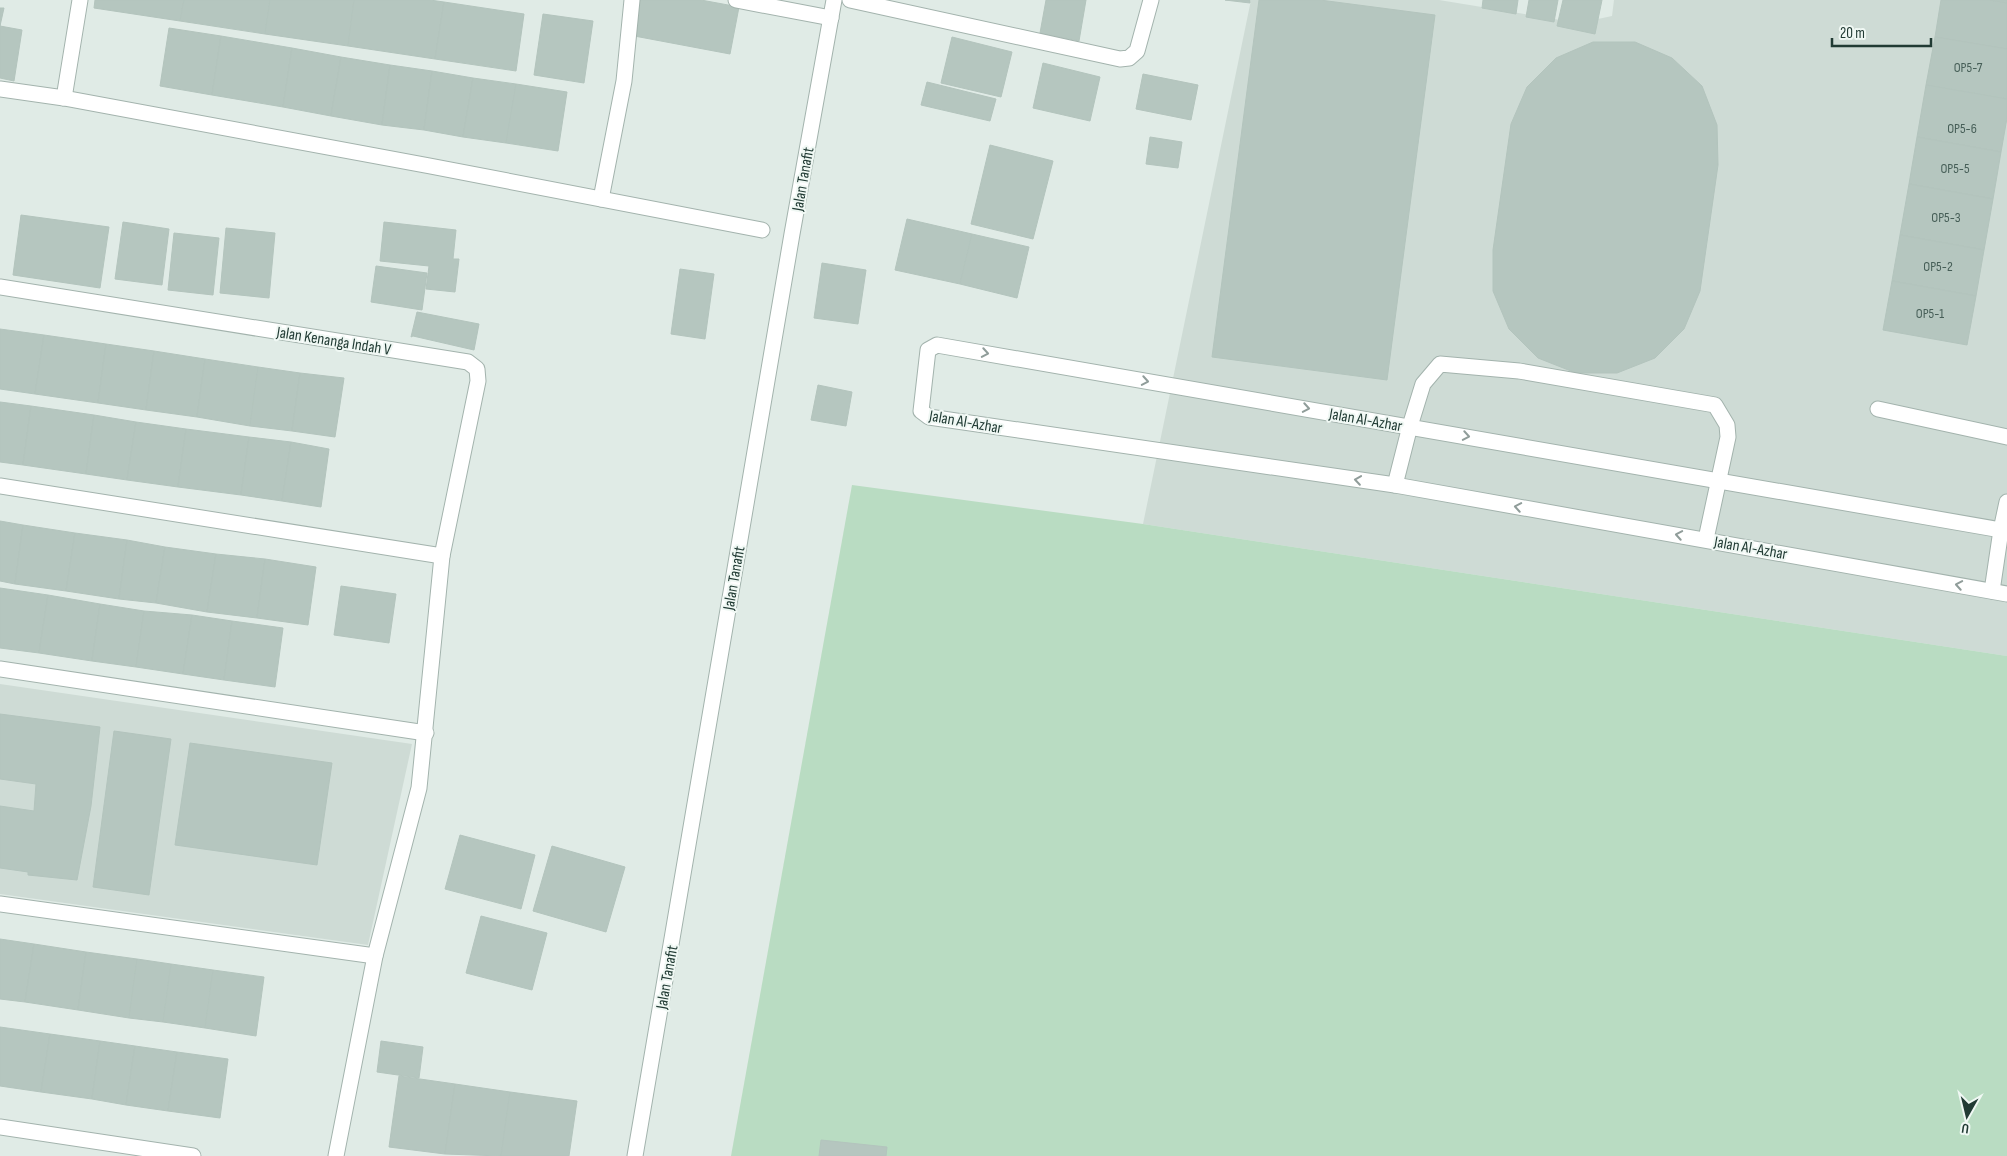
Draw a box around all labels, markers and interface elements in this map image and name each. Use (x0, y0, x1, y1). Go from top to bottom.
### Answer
scale bar (1832, 15, 1931, 47)
text: 20 m (1840, 24, 1865, 43)
house number: OP5-7 (1954, 59, 1983, 76)
house number: OP5-6 (1947, 120, 1977, 137)
street label: Jalan Tanafit (788, 146, 818, 214)
house number: OP5-5 (1940, 160, 1970, 177)
house number: OP5-3 (1931, 209, 1961, 226)
house number: OP5-2 (1923, 258, 1953, 275)
house number: OP5-1 (1916, 305, 1944, 322)
street label: Jalan Kenanga Indah V (274, 323, 393, 360)
one-way arrow (981, 348, 990, 358)
one-way arrow (1141, 375, 1150, 385)
one-way arrow (1301, 403, 1310, 413)
street label: Jalan Al-Azhar (1327, 405, 1404, 436)
street label: Jalan Al-Azhar (927, 407, 1004, 438)
one-way arrow (1461, 431, 1470, 441)
one-way arrow (1354, 475, 1362, 486)
one-way arrow (1514, 502, 1523, 512)
one-way arrow (1674, 530, 1683, 540)
street label: Jalan Al-Azhar (1712, 533, 1789, 564)
street label: Jalan Tanafit (719, 545, 749, 613)
one-way arrow (1955, 581, 1963, 591)
street label: Jalan Tanafit (652, 944, 682, 1012)
north arrow (1942, 1091, 1992, 1141)
text: U (1960, 1119, 1970, 1137)

